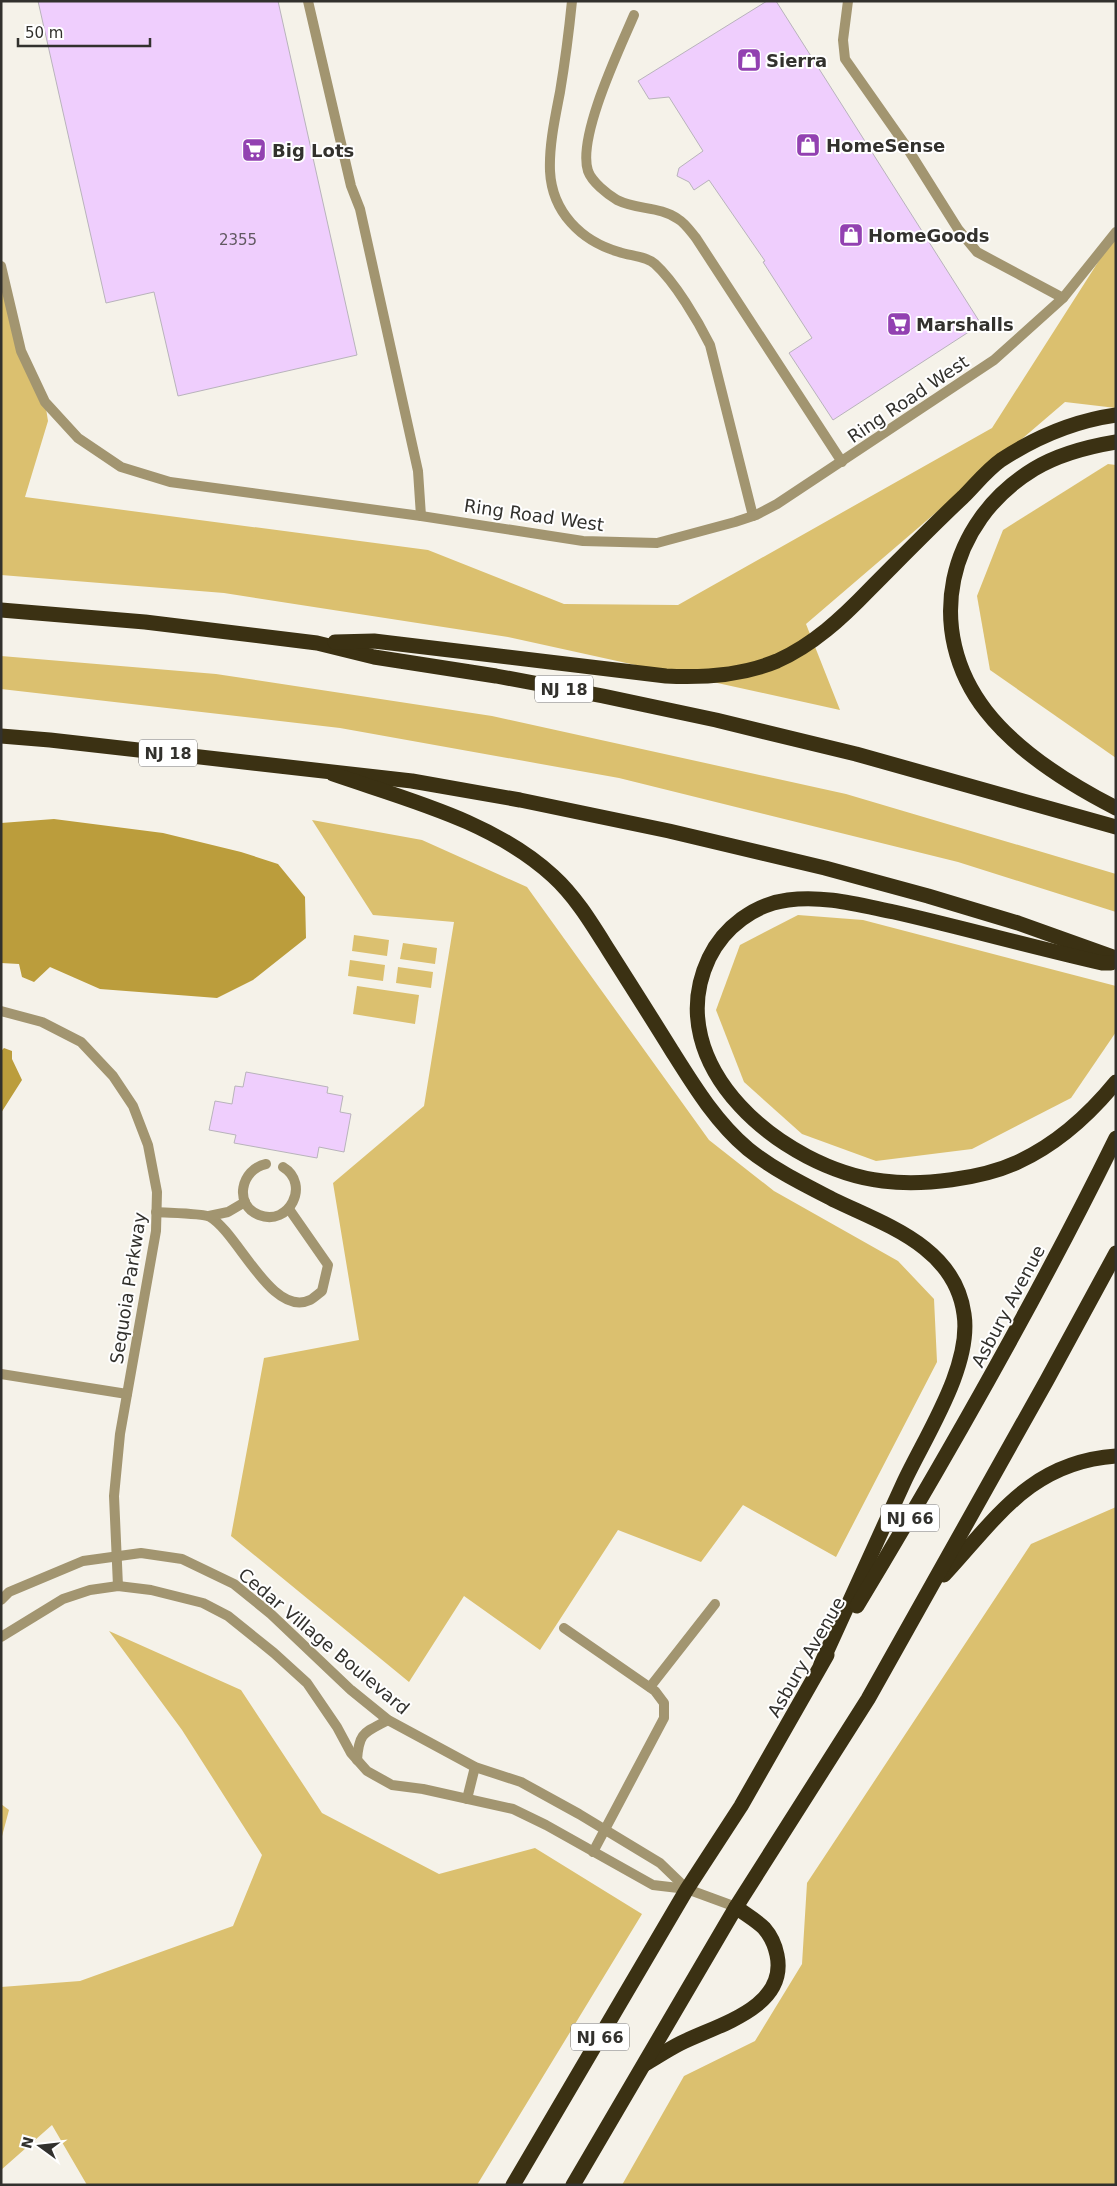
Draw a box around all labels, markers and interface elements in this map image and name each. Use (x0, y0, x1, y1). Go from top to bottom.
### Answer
scale bar (18, 15, 150, 47)
text: 50 m (25, 24, 63, 42)
shop icon: Sierra (736, 47, 762, 73)
place label: Sierra (766, 50, 827, 71)
shop icon: HomeSense (795, 132, 821, 158)
place label: HomeSense (826, 135, 945, 156)
supermarket icon: Big Lots (241, 137, 267, 163)
place label: Big Lots (272, 140, 354, 161)
shop icon: HomeGoods (838, 222, 864, 248)
place label: HomeGoods (868, 225, 990, 246)
house number: 2355 (219, 231, 257, 249)
supermarket icon: Marshalls (886, 311, 912, 337)
place label: Marshalls (916, 314, 1014, 335)
street label: Ring Road West (844, 351, 972, 447)
street label: Ring Road West (463, 495, 605, 535)
road number: NJ 18 (535, 676, 593, 702)
road number: NJ 18 (139, 740, 197, 766)
street label: Sequoia Parkway (106, 1210, 150, 1365)
street label: Asbury Avenue (967, 1241, 1049, 1371)
road number: NJ 66 (881, 1505, 939, 1532)
street label: Cedar Village Boulevard (234, 1563, 414, 1719)
street label: Asbury Avenue (763, 1593, 849, 1721)
road number: NJ 66 (571, 2024, 629, 2050)
north arrow (15, 2121, 65, 2171)
text: N (18, 2135, 37, 2150)

